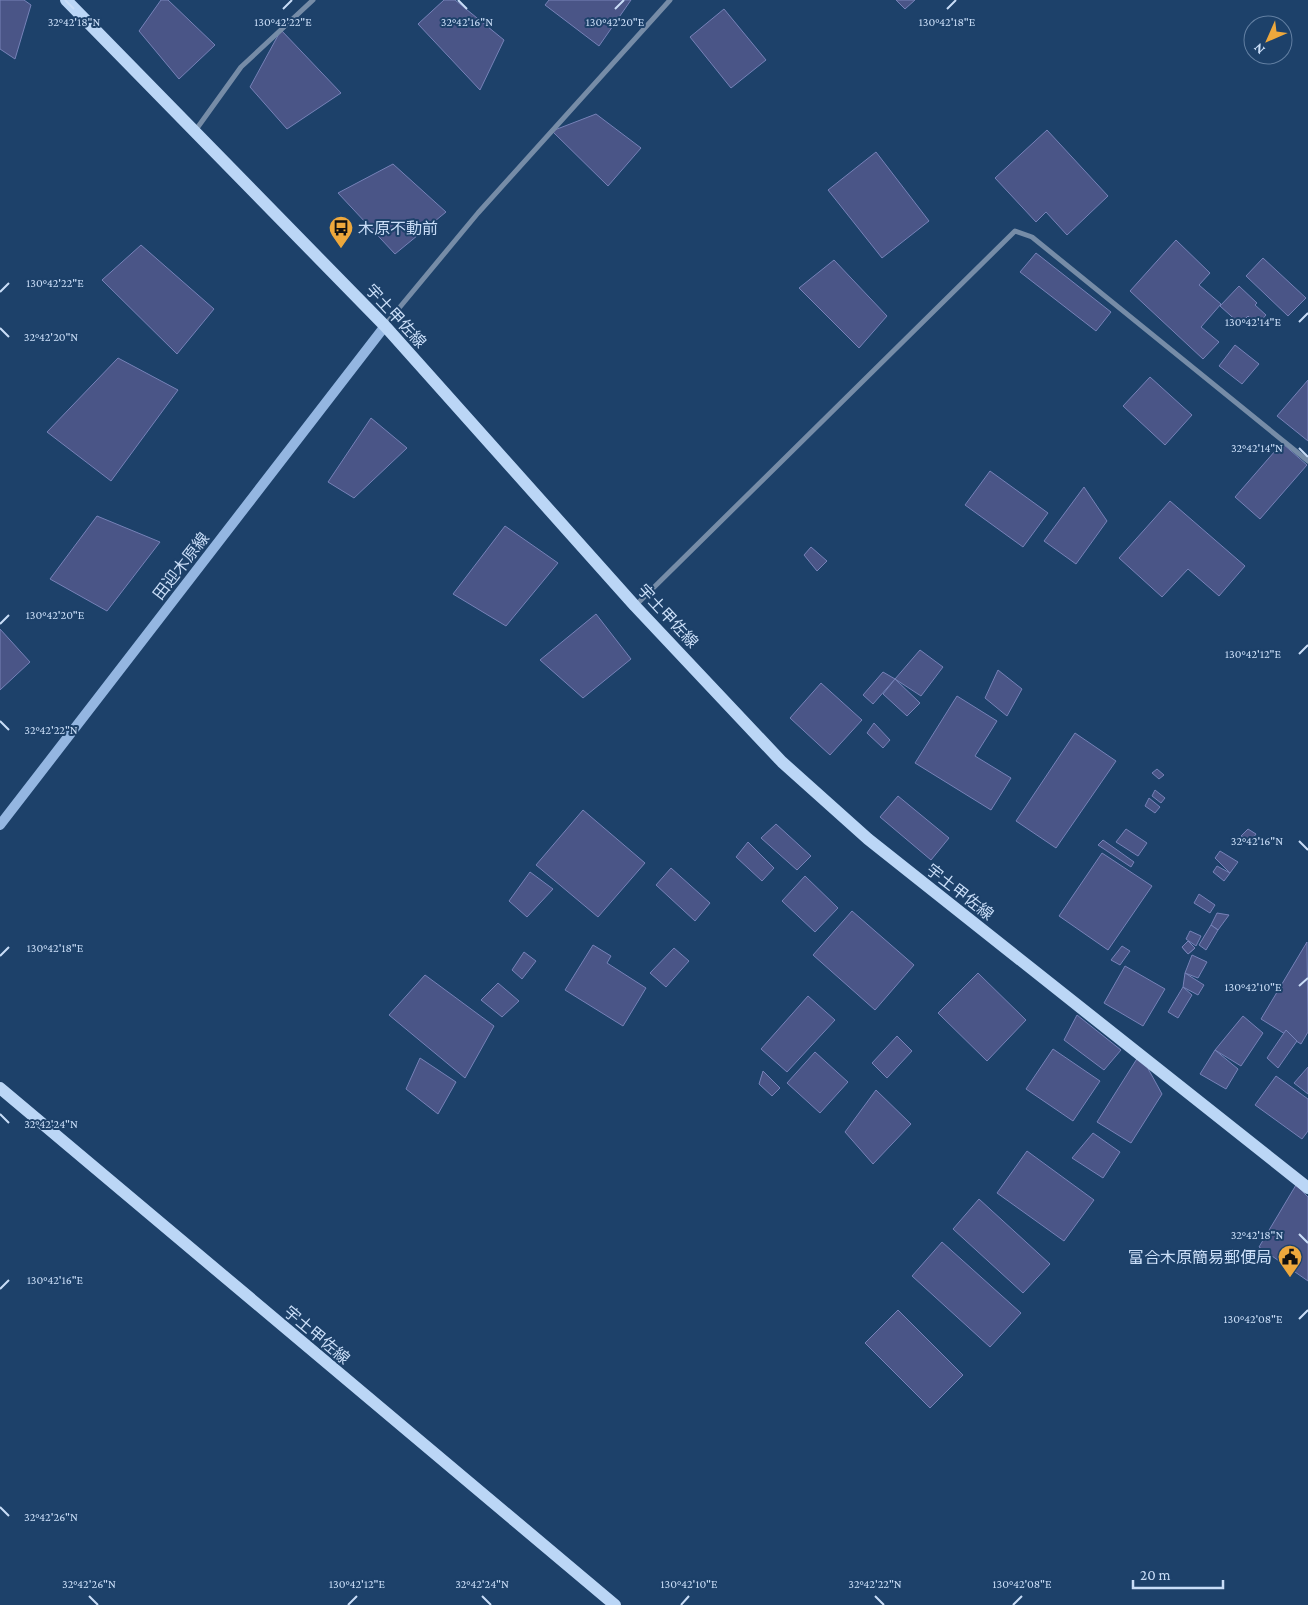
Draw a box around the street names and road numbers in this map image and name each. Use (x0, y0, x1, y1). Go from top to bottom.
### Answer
street label: 宇土甲佐線 (362, 281, 430, 351)
street label: 田迎木原線 (150, 529, 212, 603)
street label: 宇土甲佐線 (634, 581, 702, 651)
street label: 宇土甲佐線 (923, 861, 997, 923)
street label: 宇土甲佐線 (281, 1303, 353, 1367)

